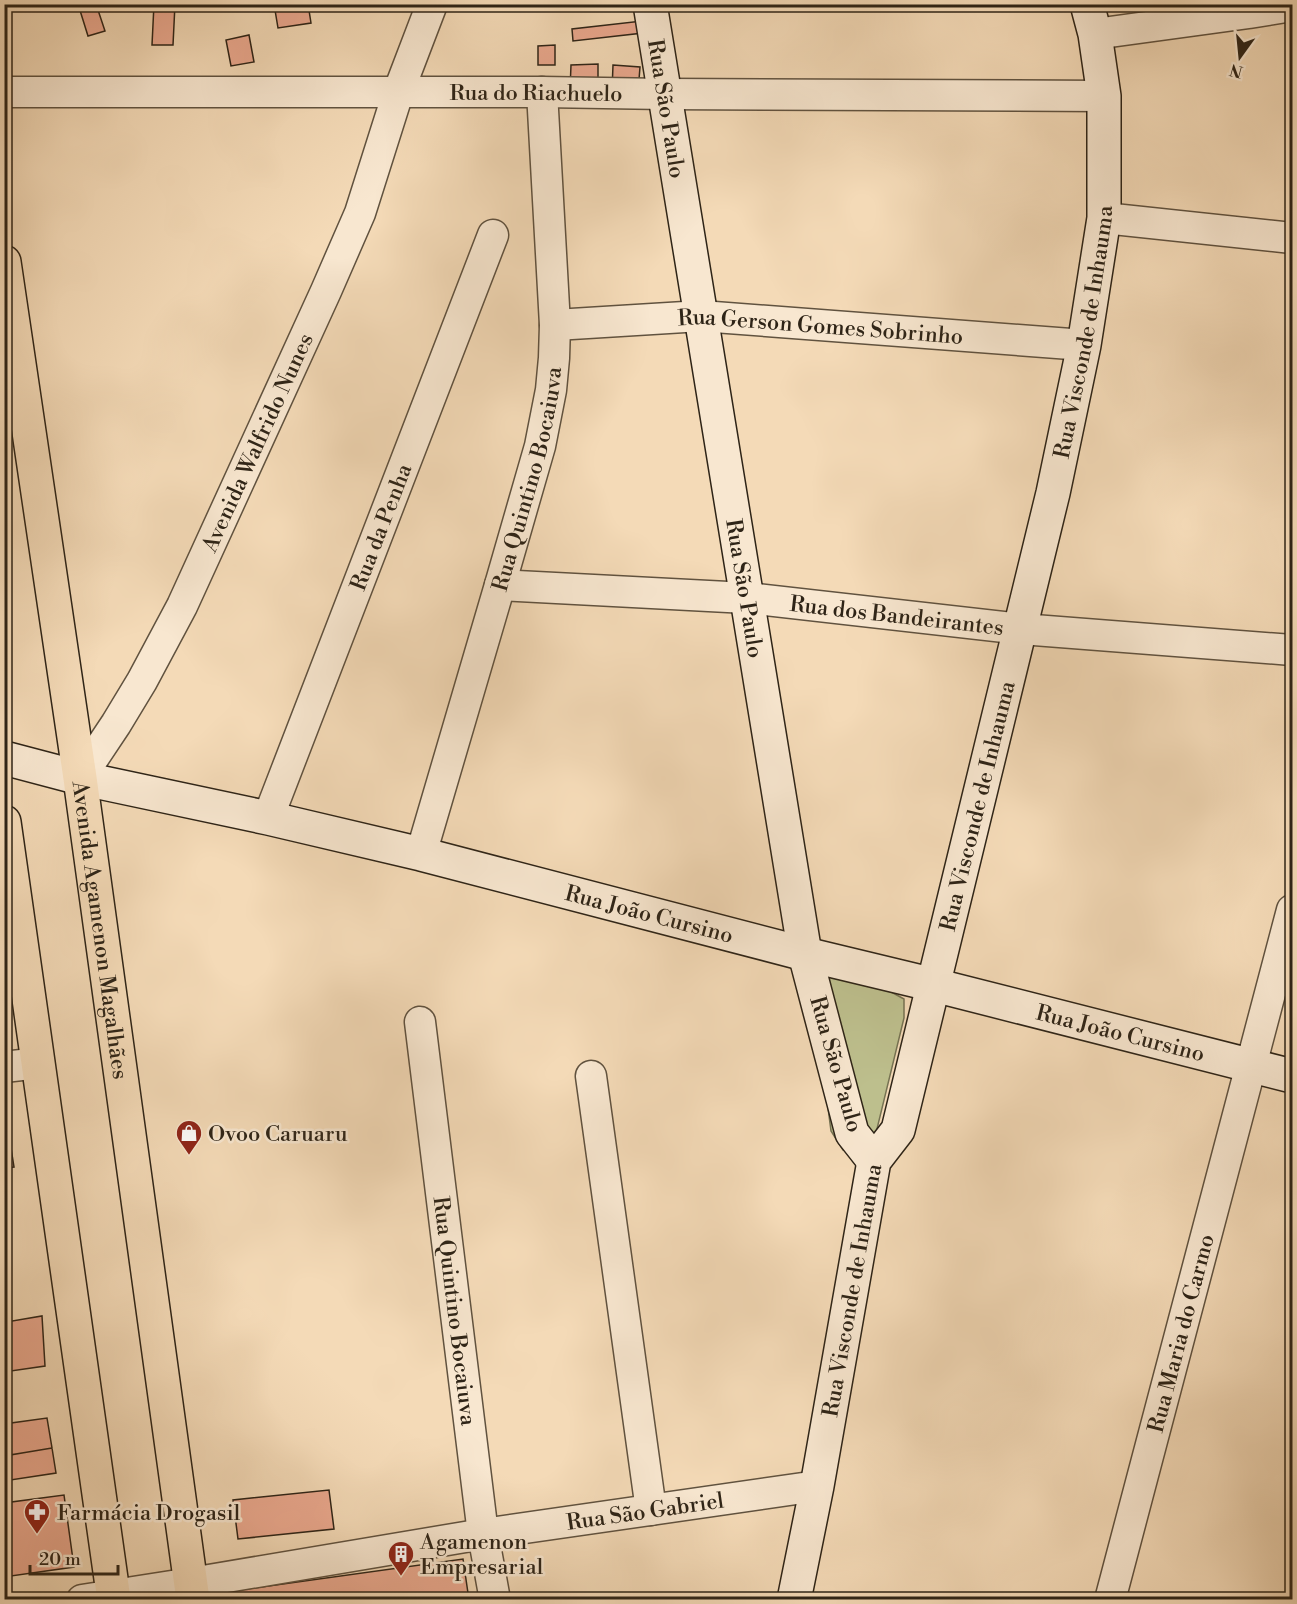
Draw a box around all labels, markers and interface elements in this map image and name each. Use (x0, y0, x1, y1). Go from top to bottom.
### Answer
north arrow (1210, 27, 1270, 87)
street label: Rua São Paulo (641, 37, 690, 180)
text: N (1227, 59, 1245, 82)
street label: Rua do Riachuelo (449, 80, 623, 108)
street label: Rua Visconde de Inhauma (1049, 205, 1119, 461)
street label: Rua Gerson Gomes Sobrinho (677, 304, 964, 351)
street label: Avenida Walfrido Nunes (196, 329, 320, 558)
street label: Rua Quintino Bocaiuva (487, 365, 568, 595)
street label: Rua da Penha (345, 459, 419, 595)
street label: Rua São Paulo (719, 517, 768, 660)
street label: Rua dos Bandeirantes (788, 591, 1005, 642)
street label: Rua Visconde de Inhauma (935, 678, 1022, 934)
street label: Avenida Agamenon Magalhães (65, 778, 133, 1081)
street label: Rua João Cursino (562, 880, 736, 950)
street label: Rua São Paulo (803, 993, 868, 1136)
street label: Rua João Cursino (1033, 1000, 1207, 1068)
shop icon: Ovoo Caruaru (174, 1118, 204, 1156)
place label: Ovoo Caruaru (208, 1121, 348, 1148)
street label: Rua Visconde de Inhauma (817, 1161, 888, 1419)
street label: Rua Quintino Bocaiuva (427, 1195, 482, 1428)
street label: Rua Maria do Carmo (1143, 1231, 1221, 1436)
street label: Rua São Gabriel (565, 1487, 726, 1537)
pharmacy icon: Farmácia Drogasil (22, 1497, 52, 1535)
place label: Farmácia Drogasil (57, 1500, 241, 1527)
place label: Agamenon Empresarial (419, 1529, 544, 1581)
scale bar (30, 1538, 118, 1576)
building icon: Agamenon Empresarial (386, 1539, 416, 1577)
text: 20 m (39, 1548, 81, 1571)

